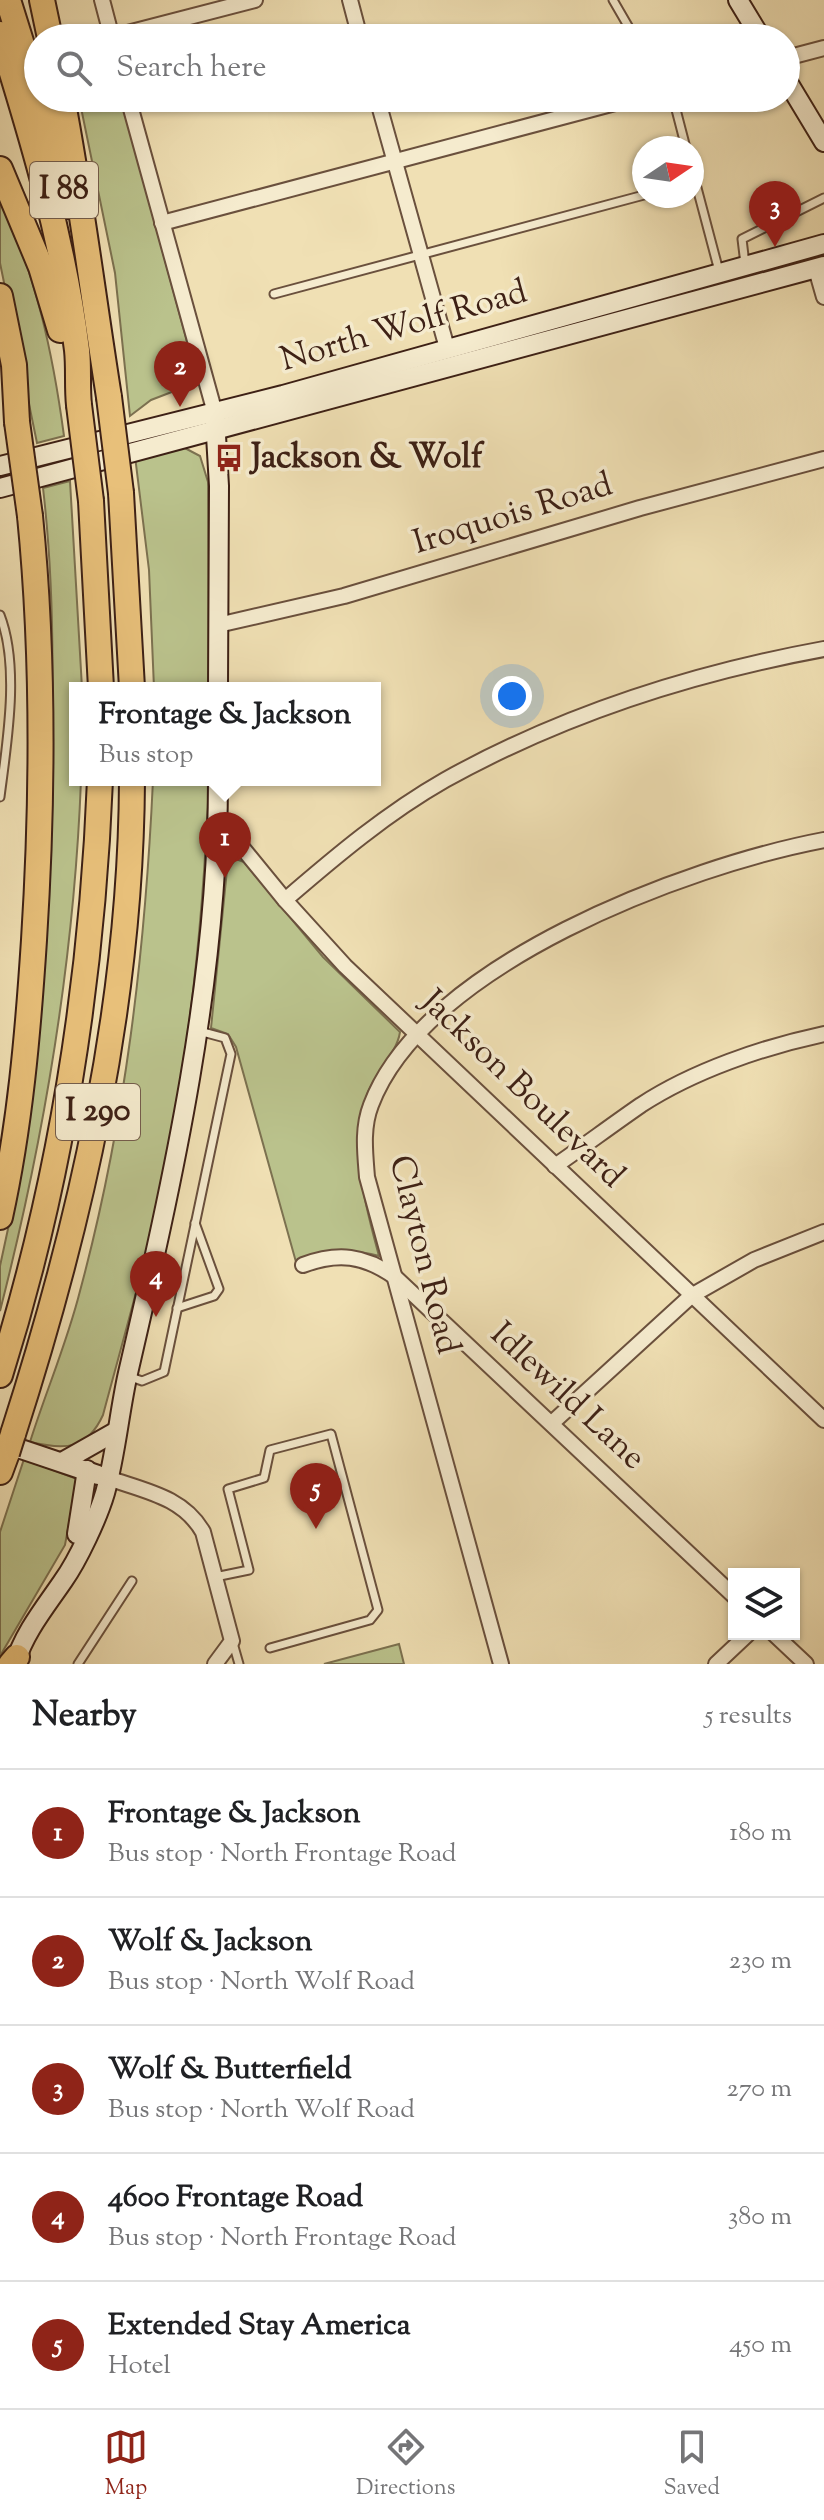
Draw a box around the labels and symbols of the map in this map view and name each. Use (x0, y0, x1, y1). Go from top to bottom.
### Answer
north arrow (632, 136, 704, 208)
road number: I 88 (30, 162, 98, 218)
pin: 3 (749, 181, 801, 247)
street label: North Wolf Road (275, 268, 533, 386)
pin: 2 (154, 341, 206, 407)
place label: Jackson & Wolf (248, 434, 485, 483)
bus stop icon: Jackson & Wolf (214, 443, 244, 473)
street label: Iroquois Road (407, 461, 619, 569)
your location (492, 676, 532, 716)
pin: 1 (199, 812, 251, 878)
street label: Jackson Boulevard (407, 978, 635, 1200)
road number: I 290 (56, 1084, 140, 1140)
street label: Clayton Road (375, 1151, 471, 1359)
pin: 4 (130, 1251, 182, 1317)
street label: Idlewild Lane (478, 1312, 656, 1482)
pin: 5 (290, 1463, 342, 1529)

